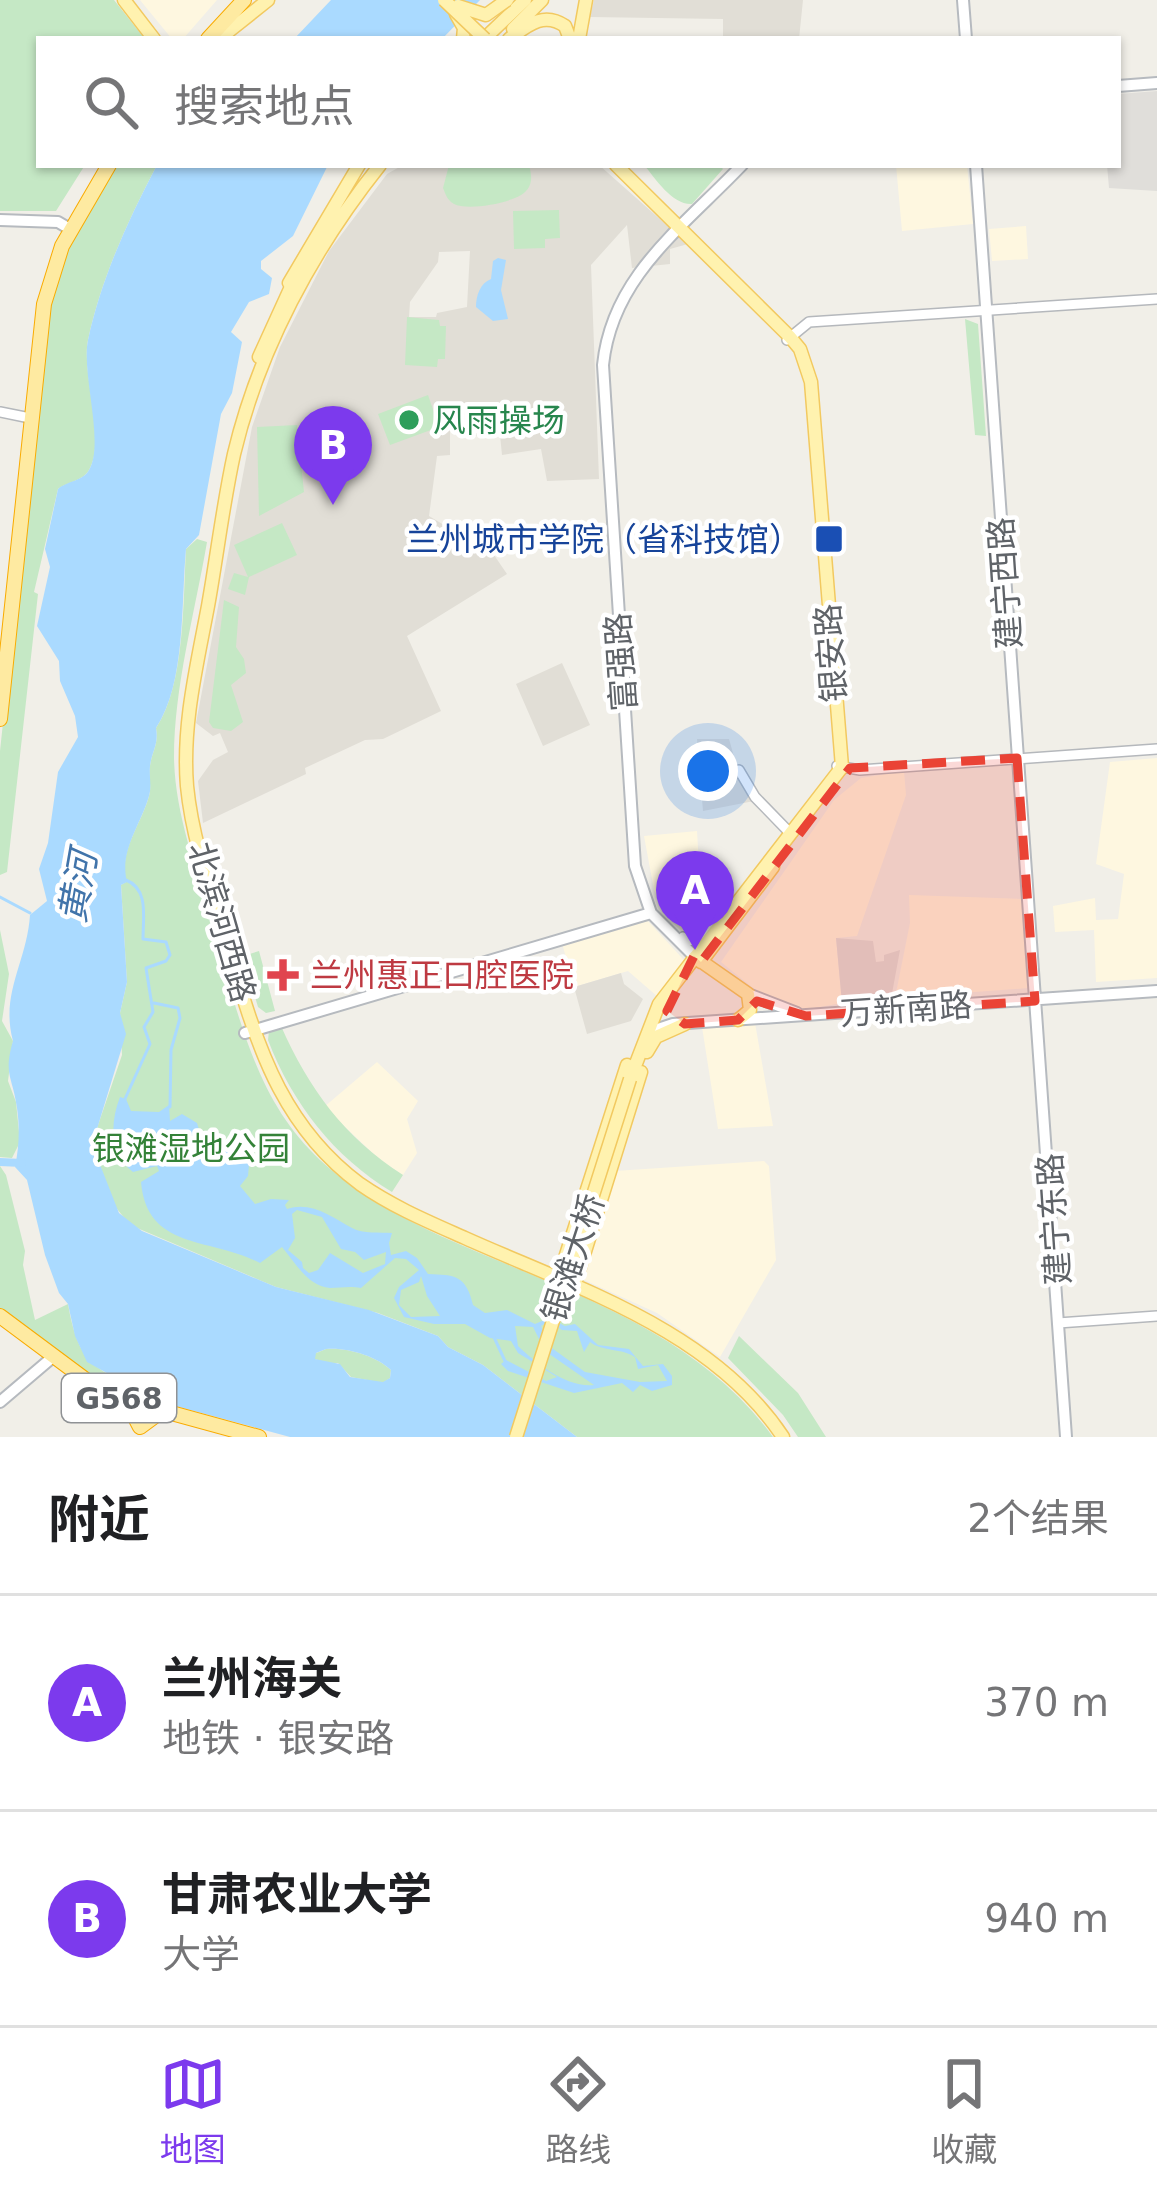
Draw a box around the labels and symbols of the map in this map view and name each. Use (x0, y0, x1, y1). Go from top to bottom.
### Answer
place label: 风雨操场 (433, 401, 565, 440)
pin: B (294, 406, 372, 505)
marker: 风雨操场 (396, 407, 422, 433)
street label: 建宁西路 (981, 516, 1029, 650)
place label: 兰州城市学院（省科技馆） (406, 520, 802, 559)
marker: 兰州城市学院（省科技馆） (813, 523, 845, 555)
street label: 银安路 (808, 602, 854, 704)
street label: 富强路 (598, 611, 644, 713)
your location (678, 741, 738, 801)
street label: 北滨河西路 (181, 837, 263, 1007)
water label: 黄河 (52, 842, 105, 926)
pin: A (656, 851, 734, 950)
place label: 兰州惠正口腔医院 (310, 956, 574, 995)
marker: 兰州惠正口腔医院 (267, 959, 299, 991)
street label: 万新南路 (839, 985, 973, 1033)
park label: 银滩湿地公园 (92, 1129, 290, 1168)
street label: 建宁东路 (1030, 1152, 1078, 1286)
street label: 银滩大桥 (534, 1189, 612, 1327)
road number: G568 (62, 1374, 176, 1422)

